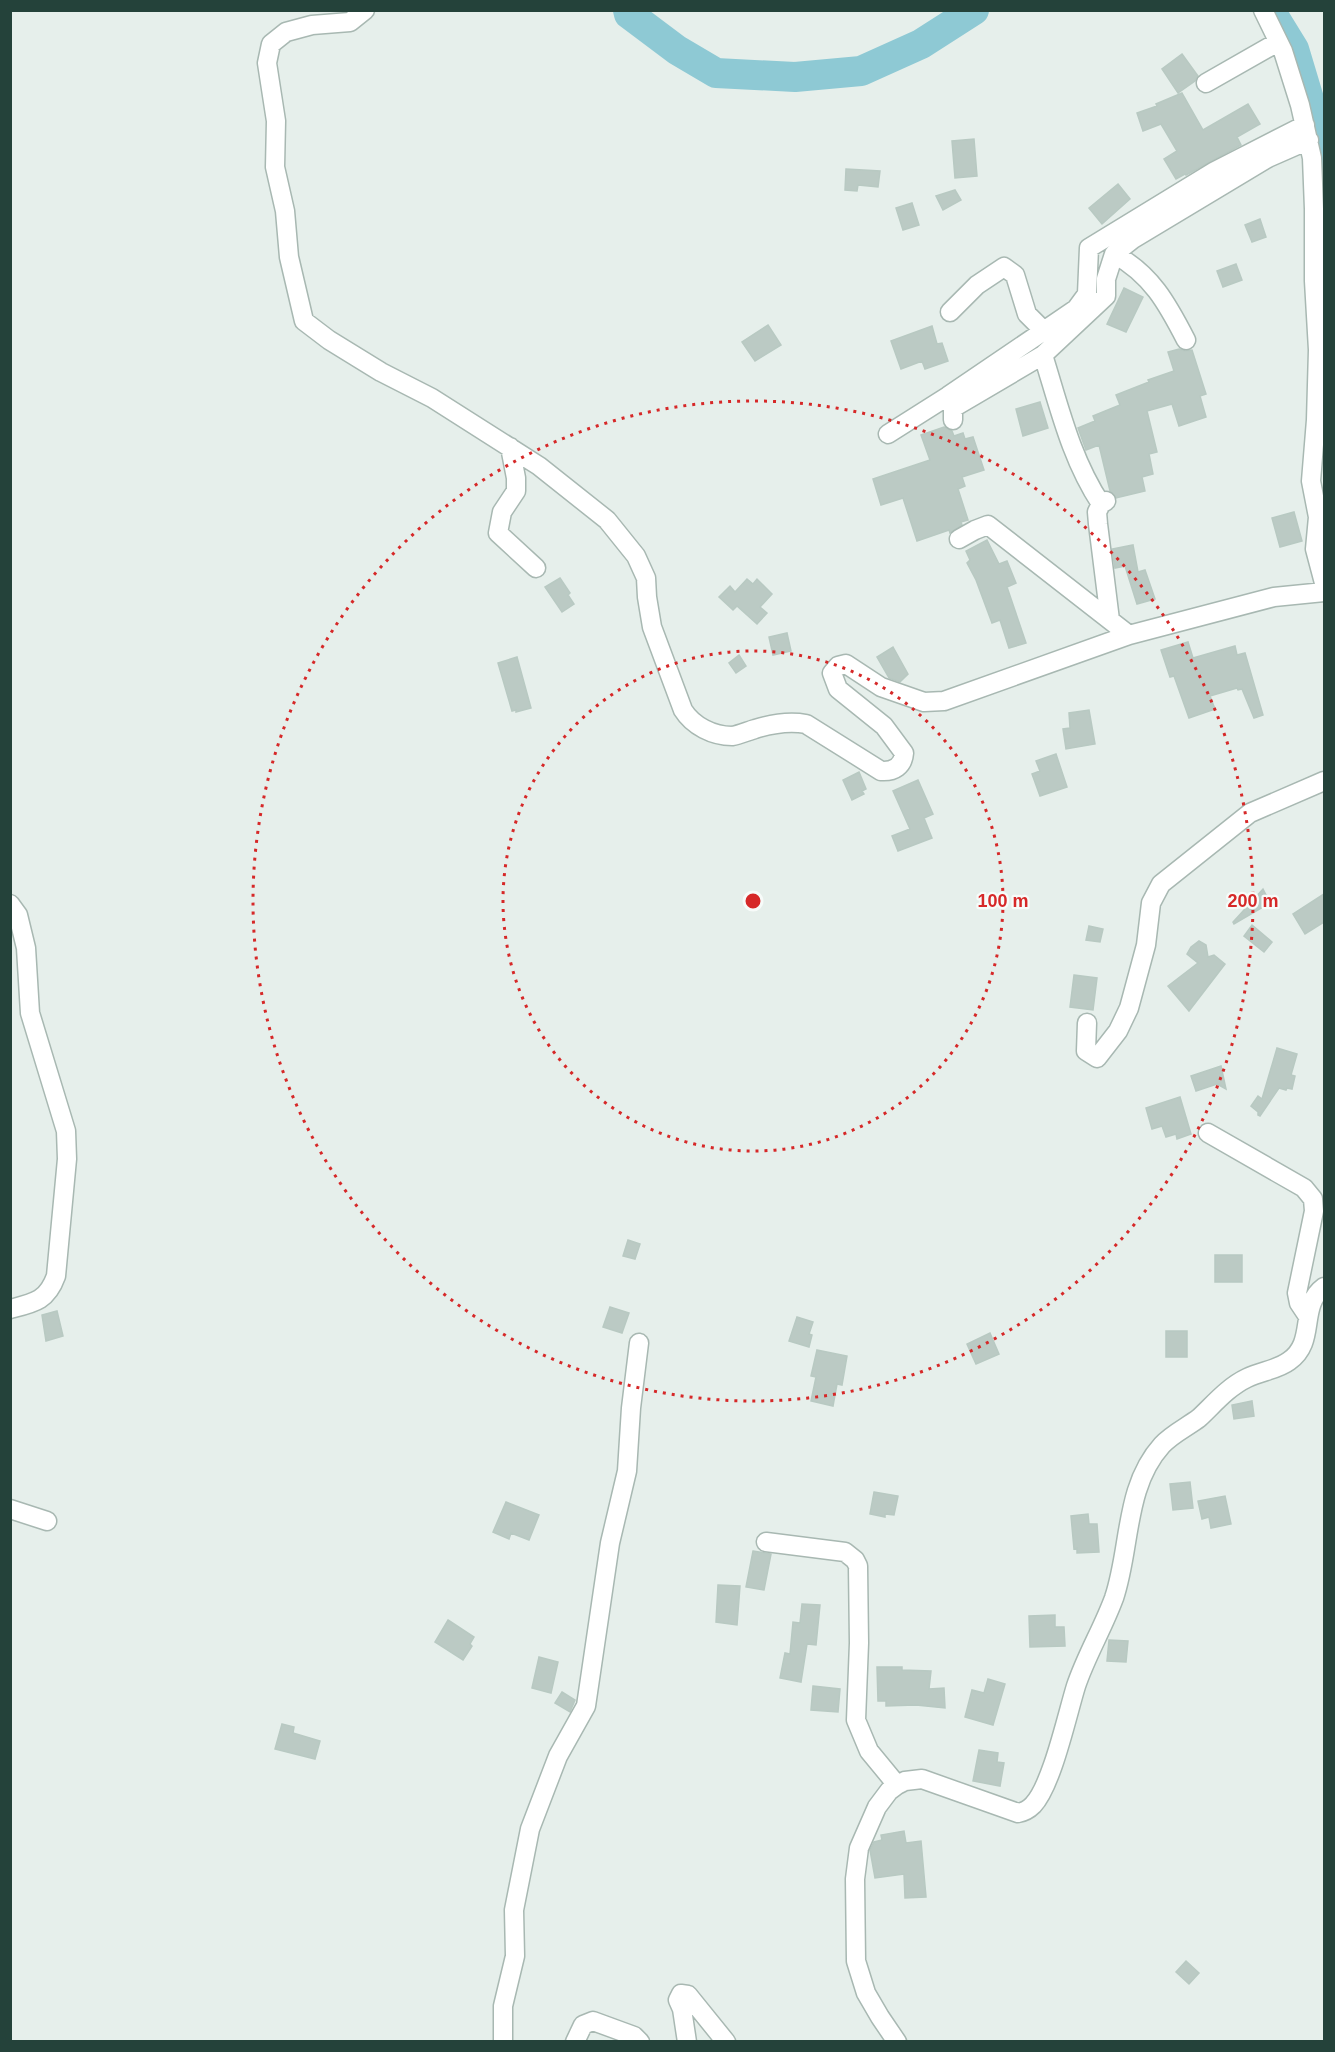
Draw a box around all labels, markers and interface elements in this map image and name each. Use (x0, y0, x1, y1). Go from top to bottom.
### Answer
centre of rings (743, 891, 763, 911)
text: 100 m (977, 891, 1029, 911)
text: 200 m (1227, 891, 1279, 911)

